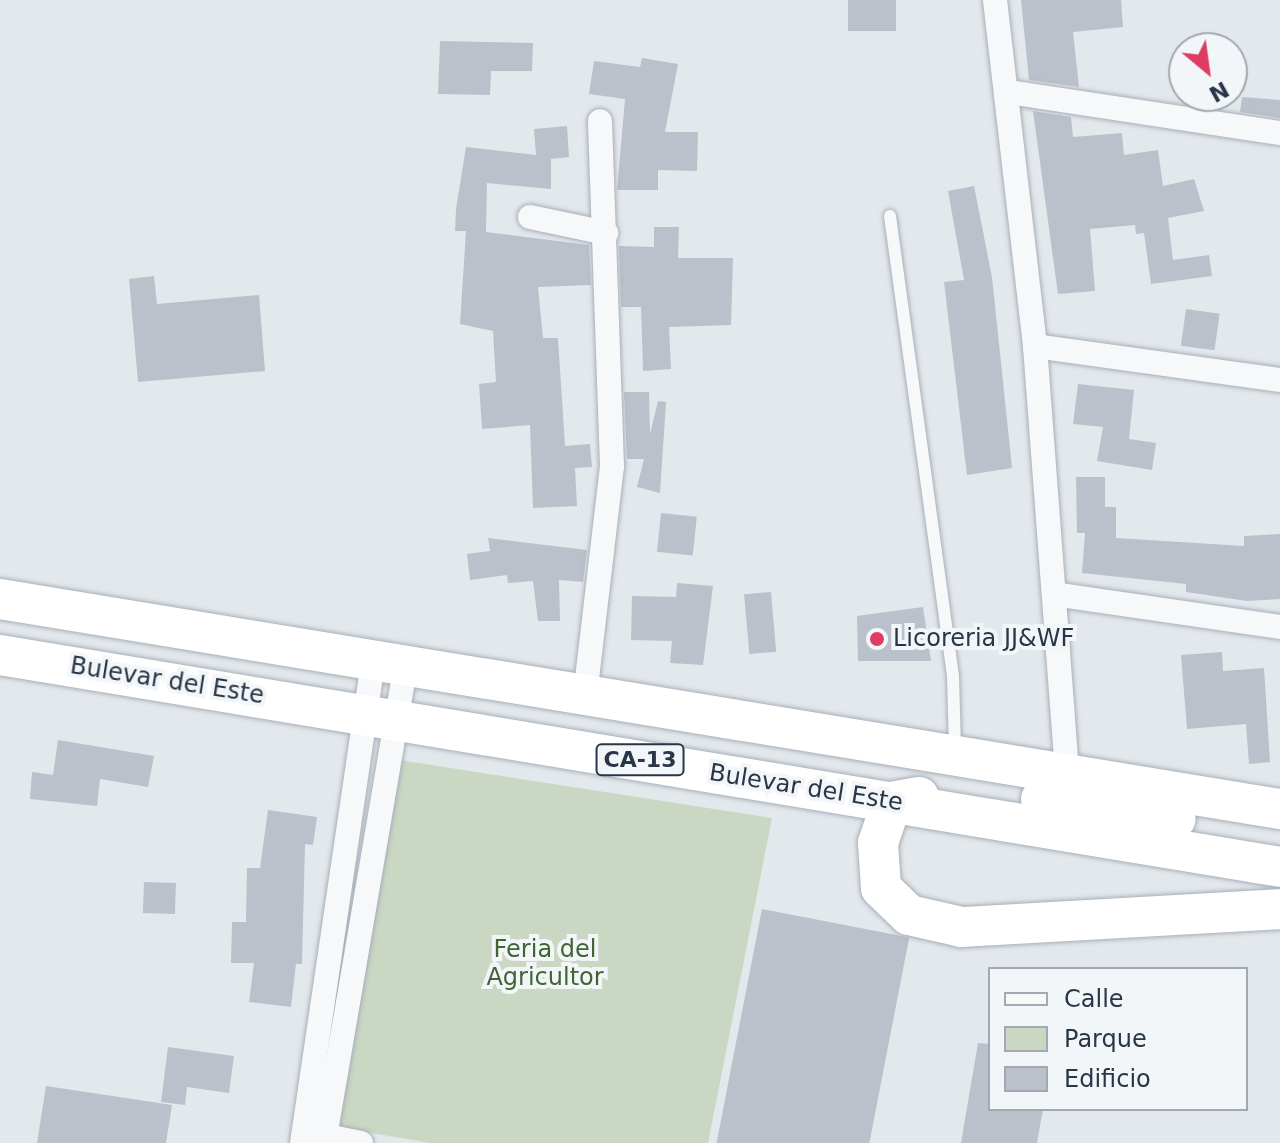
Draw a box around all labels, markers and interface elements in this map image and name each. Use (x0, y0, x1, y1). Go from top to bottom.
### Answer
north arrow (1168, 32, 1248, 112)
text: N (1205, 76, 1233, 107)
place label: Licoreria JJ&WF (893, 625, 1074, 653)
marker: Licoreria JJ&WF (868, 630, 886, 648)
street label: Bulevar del Este (68, 651, 266, 711)
road number: CA-13 (594, 742, 686, 778)
street label: Bulevar del Este (707, 758, 905, 818)
park label: Feria del Agricultor (486, 936, 604, 992)
legend (988, 967, 1248, 1111)
text: Calle (1064, 985, 1124, 1013)
text: Parque (1064, 1025, 1147, 1053)
text: Edificio (1064, 1065, 1151, 1093)

